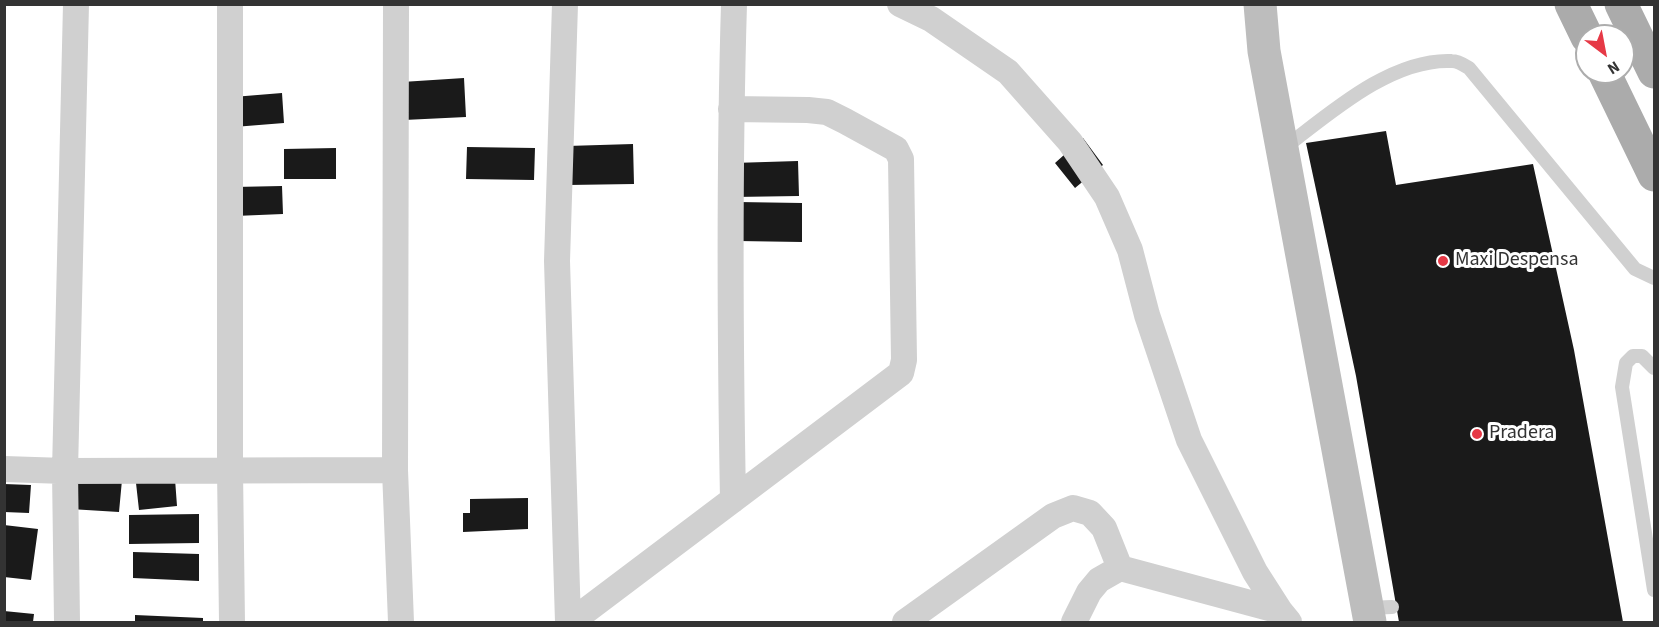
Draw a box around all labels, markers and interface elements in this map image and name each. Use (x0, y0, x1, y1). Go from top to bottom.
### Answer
north arrow (1575, 24, 1635, 84)
text: N (1603, 55, 1624, 80)
place label: Maxi Despensa (1455, 249, 1578, 273)
marker: Maxi Despensa (1436, 254, 1450, 268)
place label: Pradera (1489, 422, 1554, 446)
marker: Pradera (1470, 427, 1484, 441)

